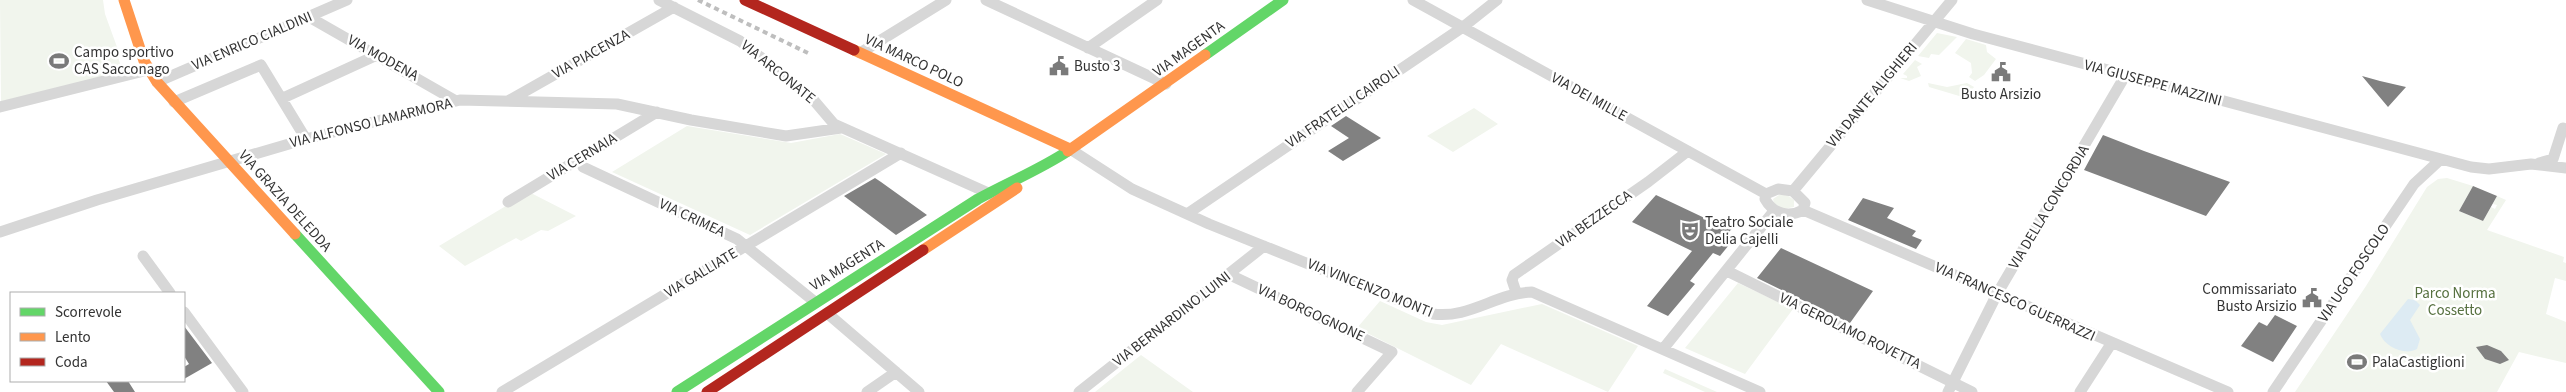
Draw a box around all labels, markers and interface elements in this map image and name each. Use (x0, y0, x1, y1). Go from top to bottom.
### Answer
street label: VIA ENRICO CIALDINI (189, 6, 315, 76)
street label: VIA MAGENTA (1149, 15, 1230, 82)
street label: VIA PIACENZA (548, 24, 634, 84)
street label: VIA MARCO POLO (861, 29, 967, 93)
street label: VIA MODENA (344, 30, 423, 87)
street label: VIA ARCONATE (736, 35, 820, 109)
street label: VIA DANTE ALIGHIERI (1822, 38, 1922, 152)
place label: Campo sportivo CAS Sacconago (74, 42, 174, 80)
sports icon: Campo sportivo CAS Sacconago (48, 50, 70, 72)
public building icon: Busto 3 (1048, 55, 1070, 77)
street label: VIA GIUSEPPE MAZZINI (2082, 55, 2224, 111)
place label: Busto 3 (1074, 56, 1120, 77)
street label: VIA FRATELLI CAIROLI (1282, 61, 1404, 153)
public building icon: Busto Arsizio (1990, 61, 2012, 83)
street label: VIA DEI MILLE (1547, 67, 1631, 127)
place label: Busto Arsizio (1961, 84, 2041, 105)
street label: VIA ALFONSO LAMARMORA (288, 92, 455, 153)
street label: VIA CERNAIA (543, 128, 621, 186)
street label: VIA DELLA CONCORDIA (2004, 140, 2095, 273)
street label: VIA GRAZIA DELEDDA (234, 145, 337, 257)
street label: VIA BEZZECCA (1552, 185, 1637, 253)
street label: VIA CRIMEA (655, 194, 729, 243)
place label: Teatro Sociale Delia Cajelli (1705, 212, 1793, 250)
street label: VIA UGO FOSCOLO (2313, 219, 2395, 326)
theatre icon: Teatro Sociale Delia Cajelli (1679, 220, 1701, 242)
street label: VIA MAGENTA (806, 233, 889, 296)
street label: VIA GALLIATE (660, 243, 742, 303)
street label: VIA VINCENZO MONTI (1304, 253, 1436, 323)
street label: VIA FRANCESCO GUERRAZZI (1931, 257, 2099, 347)
street label: VIA BERNARDINO LUINI (1109, 266, 1235, 372)
street label: VIA BORGOGNONE (1254, 279, 1368, 347)
place label: Commissariato Busto Arsizio (2202, 279, 2297, 317)
park label: Parco Norma Cossetto (2414, 283, 2496, 321)
street label: VIA GEROLAMO ROVETTA (1776, 287, 1925, 375)
public building icon: Commissariato Busto Arsizio (2301, 287, 2323, 309)
legend (10, 292, 185, 382)
text: Scorrevole (55, 302, 122, 323)
text: Lento (55, 327, 91, 348)
sports icon: PalaCastiglioni (2346, 351, 2368, 373)
text: Coda (55, 352, 88, 373)
place label: PalaCastiglioni (2372, 352, 2465, 373)

